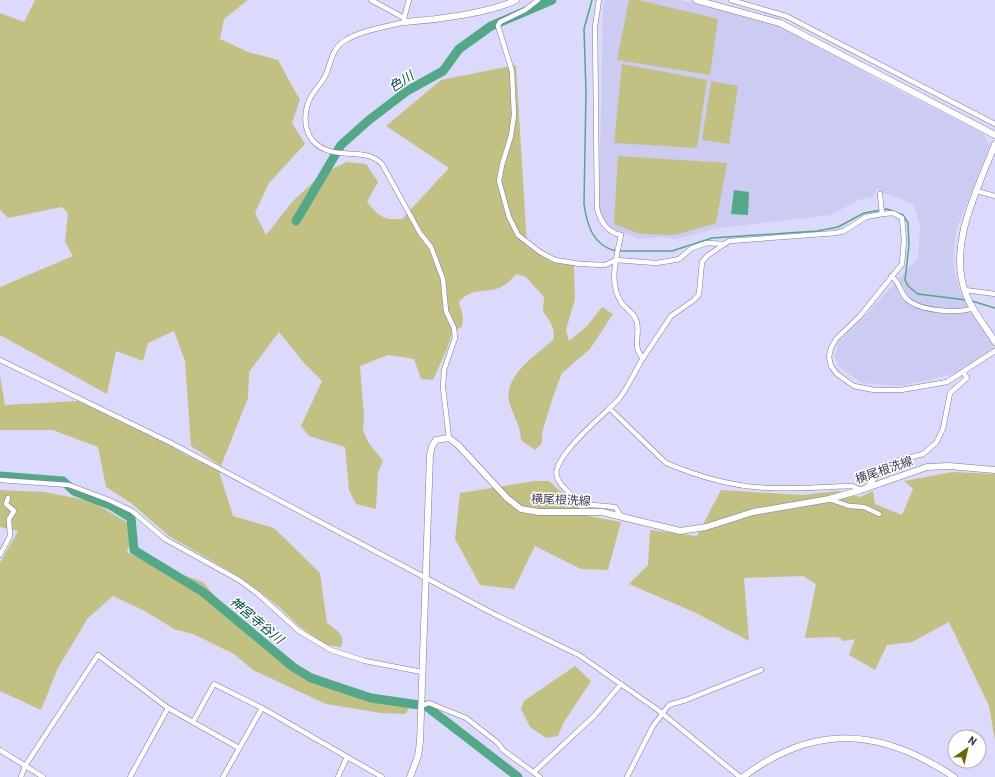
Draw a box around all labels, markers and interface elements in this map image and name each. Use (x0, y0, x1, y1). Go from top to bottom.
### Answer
water label: 色川 (386, 66, 418, 95)
street label: 横尾根洗線 (853, 453, 914, 485)
street label: 横尾根洗線 (531, 491, 591, 507)
water label: 神宮寺谷川 (227, 593, 289, 648)
north arrow (947, 729, 987, 769)
text: N (966, 733, 980, 748)

